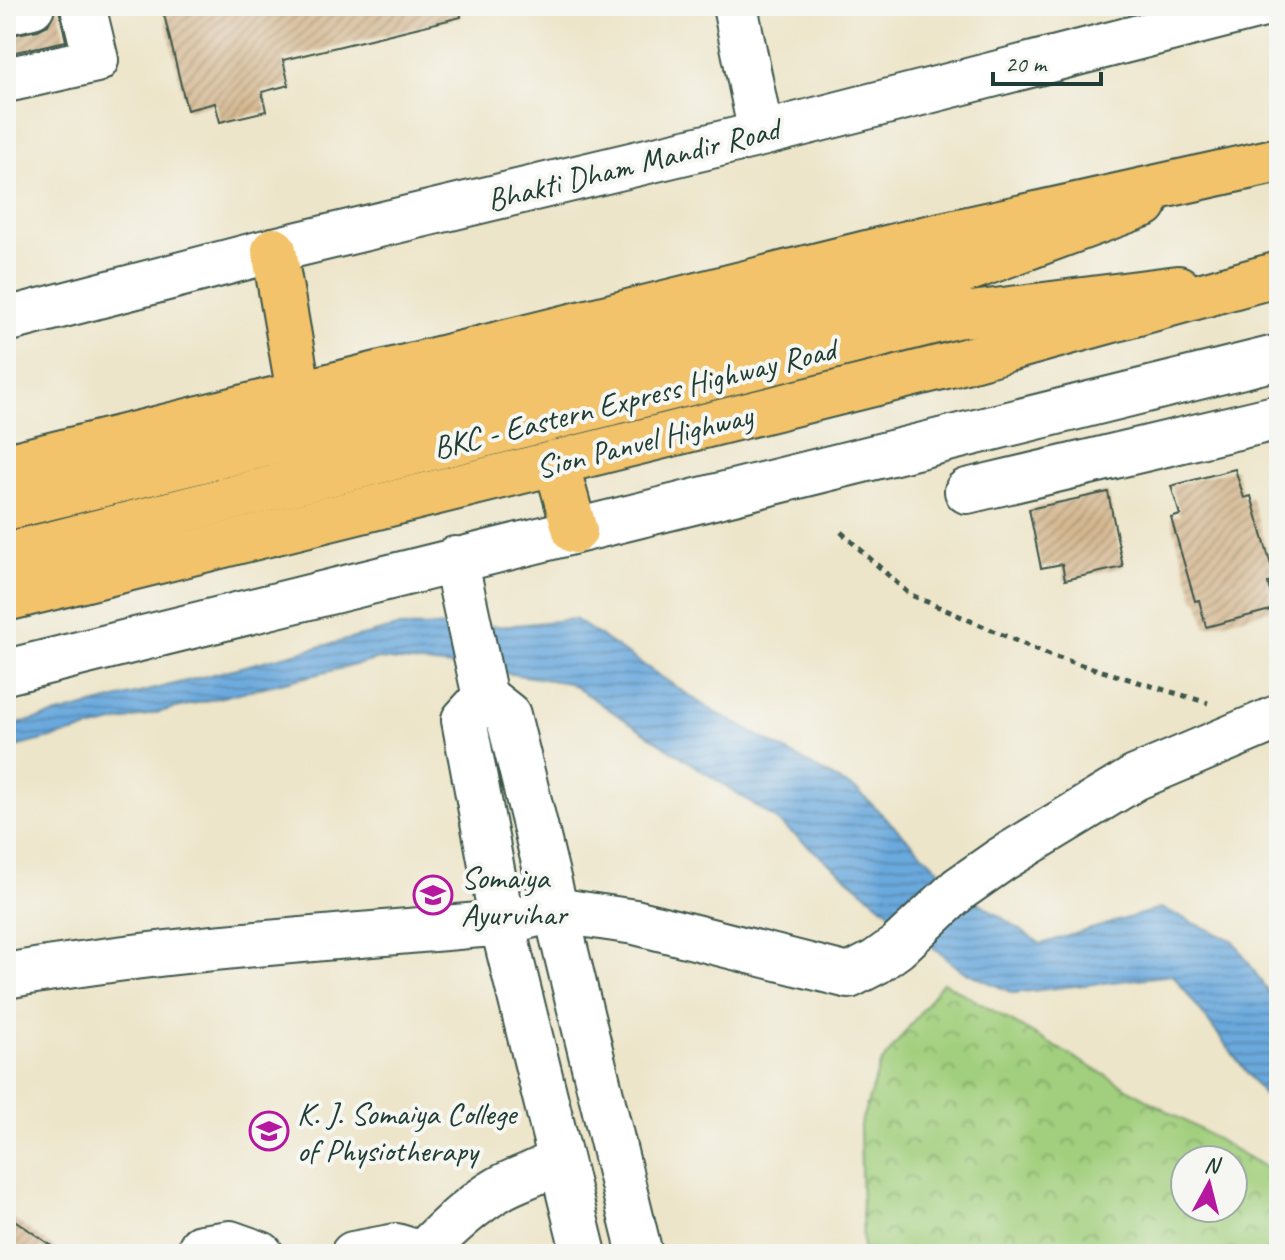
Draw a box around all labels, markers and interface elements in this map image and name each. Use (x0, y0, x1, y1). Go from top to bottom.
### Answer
scale bar (993, 36, 1101, 86)
text: 20 m (1005, 49, 1048, 79)
street label: Bhakti Dham Mandir Road (483, 107, 788, 221)
street label: BKC - Eastern Express Highway Road (429, 327, 845, 468)
street label: Sion Panvel Highway (532, 394, 759, 488)
place label: Somaiya Ayurvihar (461, 857, 569, 935)
school or university icon: Somaiya Ayurvihar (412, 874, 454, 916)
place label: K. J. Somaiya College of Physiotherapy (297, 1093, 519, 1171)
school or university icon: K. J. Somaiya College of Physiotherapy (248, 1110, 290, 1152)
north arrow (1169, 1144, 1249, 1224)
text: N (1203, 1150, 1223, 1180)

